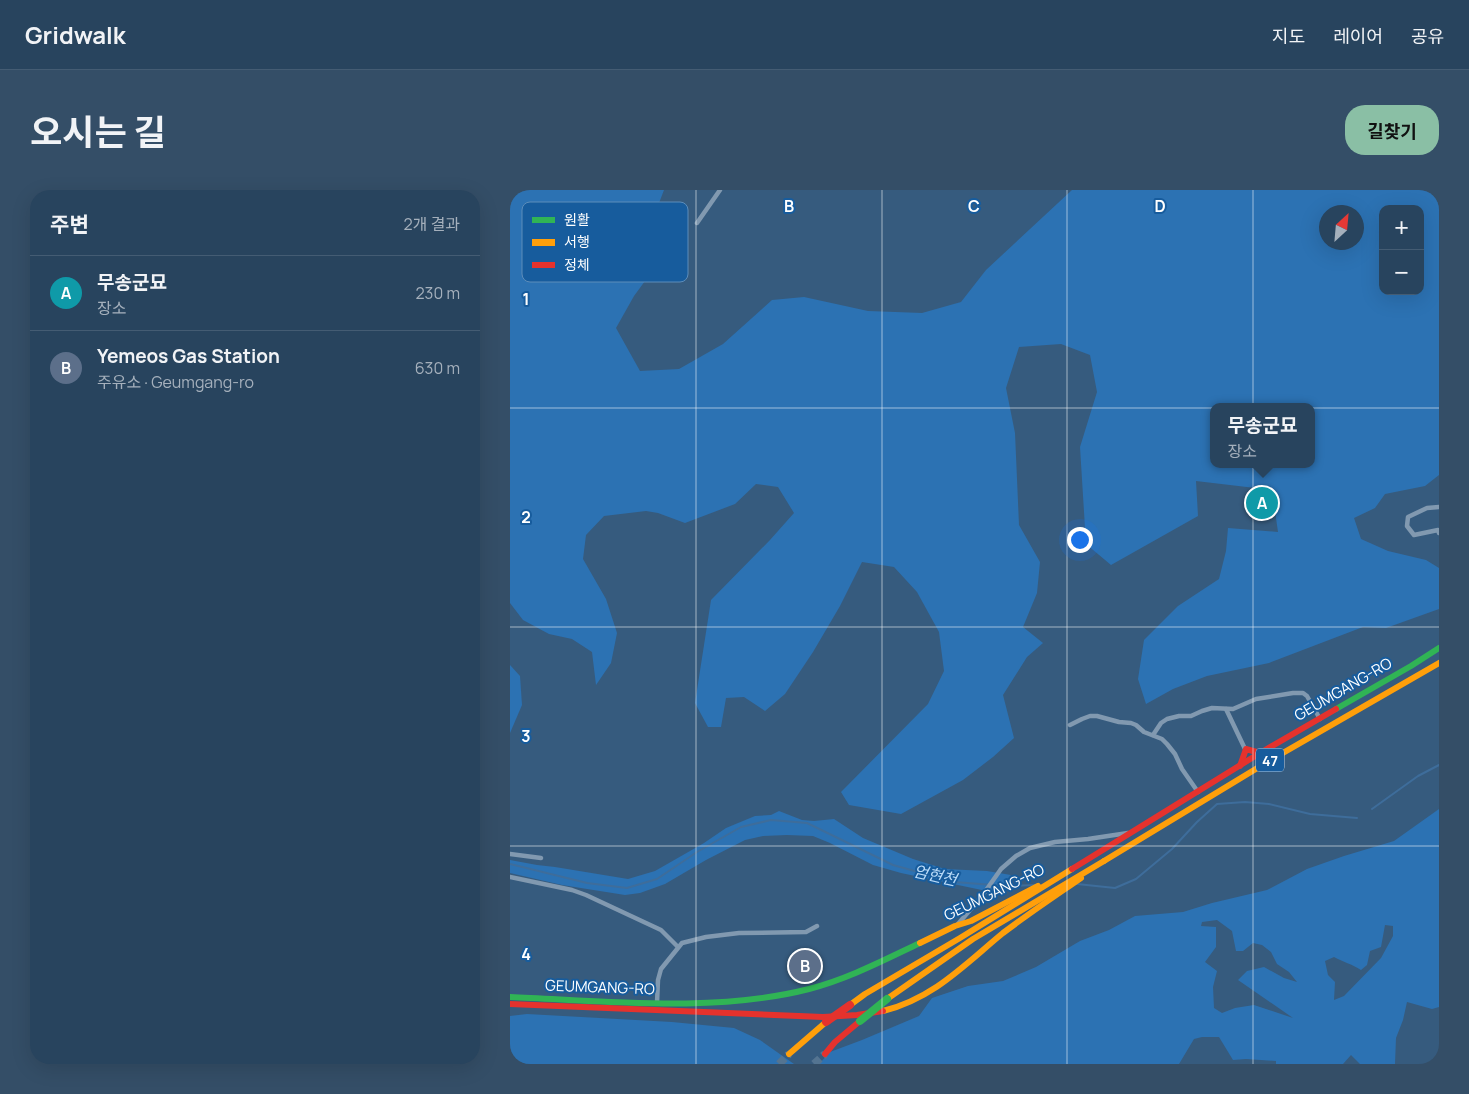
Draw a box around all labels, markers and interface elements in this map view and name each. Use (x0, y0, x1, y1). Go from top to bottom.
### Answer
text: Gridwalk (25, 18, 126, 51)
text: 지도 (1272, 24, 1305, 48)
text: 레이어 (1333, 24, 1383, 48)
text: 공유 (1411, 24, 1444, 48)
button: 길찾기 (1345, 105, 1439, 155)
text: 오시는 길 (30, 108, 166, 156)
text: B (784, 195, 794, 217)
text: C (968, 195, 980, 217)
text: D (1154, 195, 1166, 217)
legend (522, 202, 688, 282)
north arrow (1319, 205, 1364, 250)
map controls (1379, 205, 1424, 295)
button: + (1379, 205, 1424, 250)
text: 주변 (50, 210, 89, 238)
text: 원활 (564, 210, 590, 229)
text: 2개 결과 (404, 213, 460, 235)
text: 서행 (564, 232, 590, 251)
button: − (1379, 250, 1424, 295)
text: 정체 (564, 255, 590, 274)
text: 무송군묘 (97, 269, 167, 295)
text: A (61, 282, 71, 304)
text: 230 m (416, 282, 460, 304)
text: 1 (522, 288, 530, 310)
text: 장소 (97, 297, 126, 319)
text: Yemeos Gas Station (97, 343, 280, 369)
text: B (61, 357, 71, 379)
text: 630 m (415, 357, 460, 379)
text: 주유소 · Geumgang-ro (97, 371, 254, 393)
popup (1210, 403, 1315, 468)
text: 무송군묘 (1228, 412, 1297, 438)
text: 장소 (1228, 440, 1257, 462)
pin: A (1246, 484, 1278, 522)
text: 2 (521, 506, 531, 528)
your location (1067, 527, 1093, 553)
street label: GEUMGANG-RO (1290, 652, 1396, 725)
text: 3 (521, 725, 531, 747)
road number: 47 (1256, 748, 1284, 772)
water label: 엄현천 (911, 859, 961, 891)
street label: GEUMGANG-RO (940, 859, 1048, 925)
text: 4 (521, 943, 531, 965)
pin: B (789, 947, 821, 985)
street label: GEUMGANG-RO (545, 975, 655, 999)

